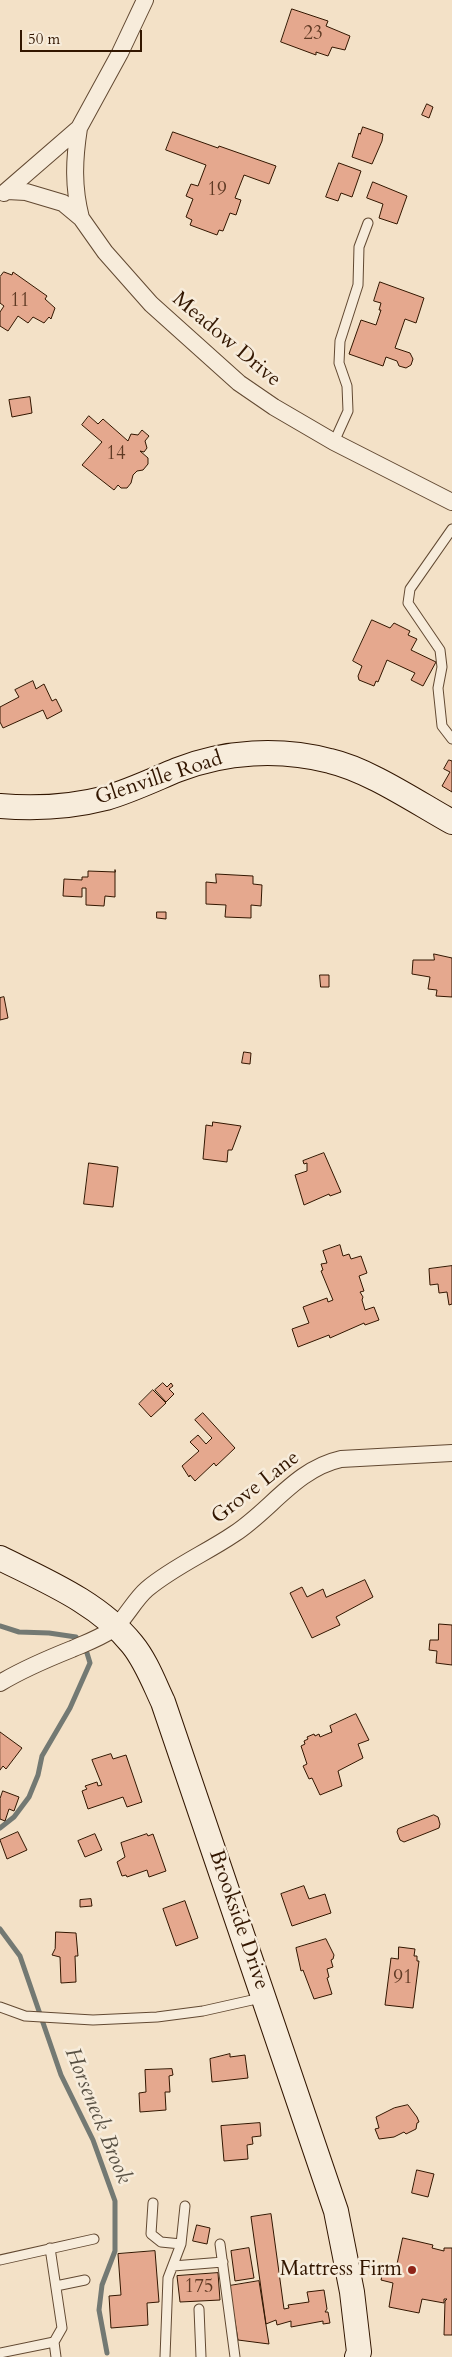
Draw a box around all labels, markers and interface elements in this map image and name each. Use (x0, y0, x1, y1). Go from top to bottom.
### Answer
scale bar (22, 20, 145, 52)
house number: 23 (303, 24, 323, 46)
text: 50 m (28, 29, 60, 49)
house number: 19 (207, 180, 227, 202)
street label: Meadow Drive (167, 287, 285, 393)
house number: 11 (10, 291, 30, 313)
house number: 14 (106, 444, 126, 466)
street label: Glenville Road (92, 747, 226, 811)
street label: Grove Lane (207, 1446, 305, 1530)
street label: Brookside Drive (202, 1847, 274, 1993)
house number: 91 (393, 1968, 413, 1990)
water label: Horseneck Brook (58, 2044, 136, 2188)
place label: Mattress Firm (280, 2257, 402, 2283)
marker: Mattress Firm (406, 2264, 418, 2276)
house number: 175 (184, 2277, 214, 2299)

